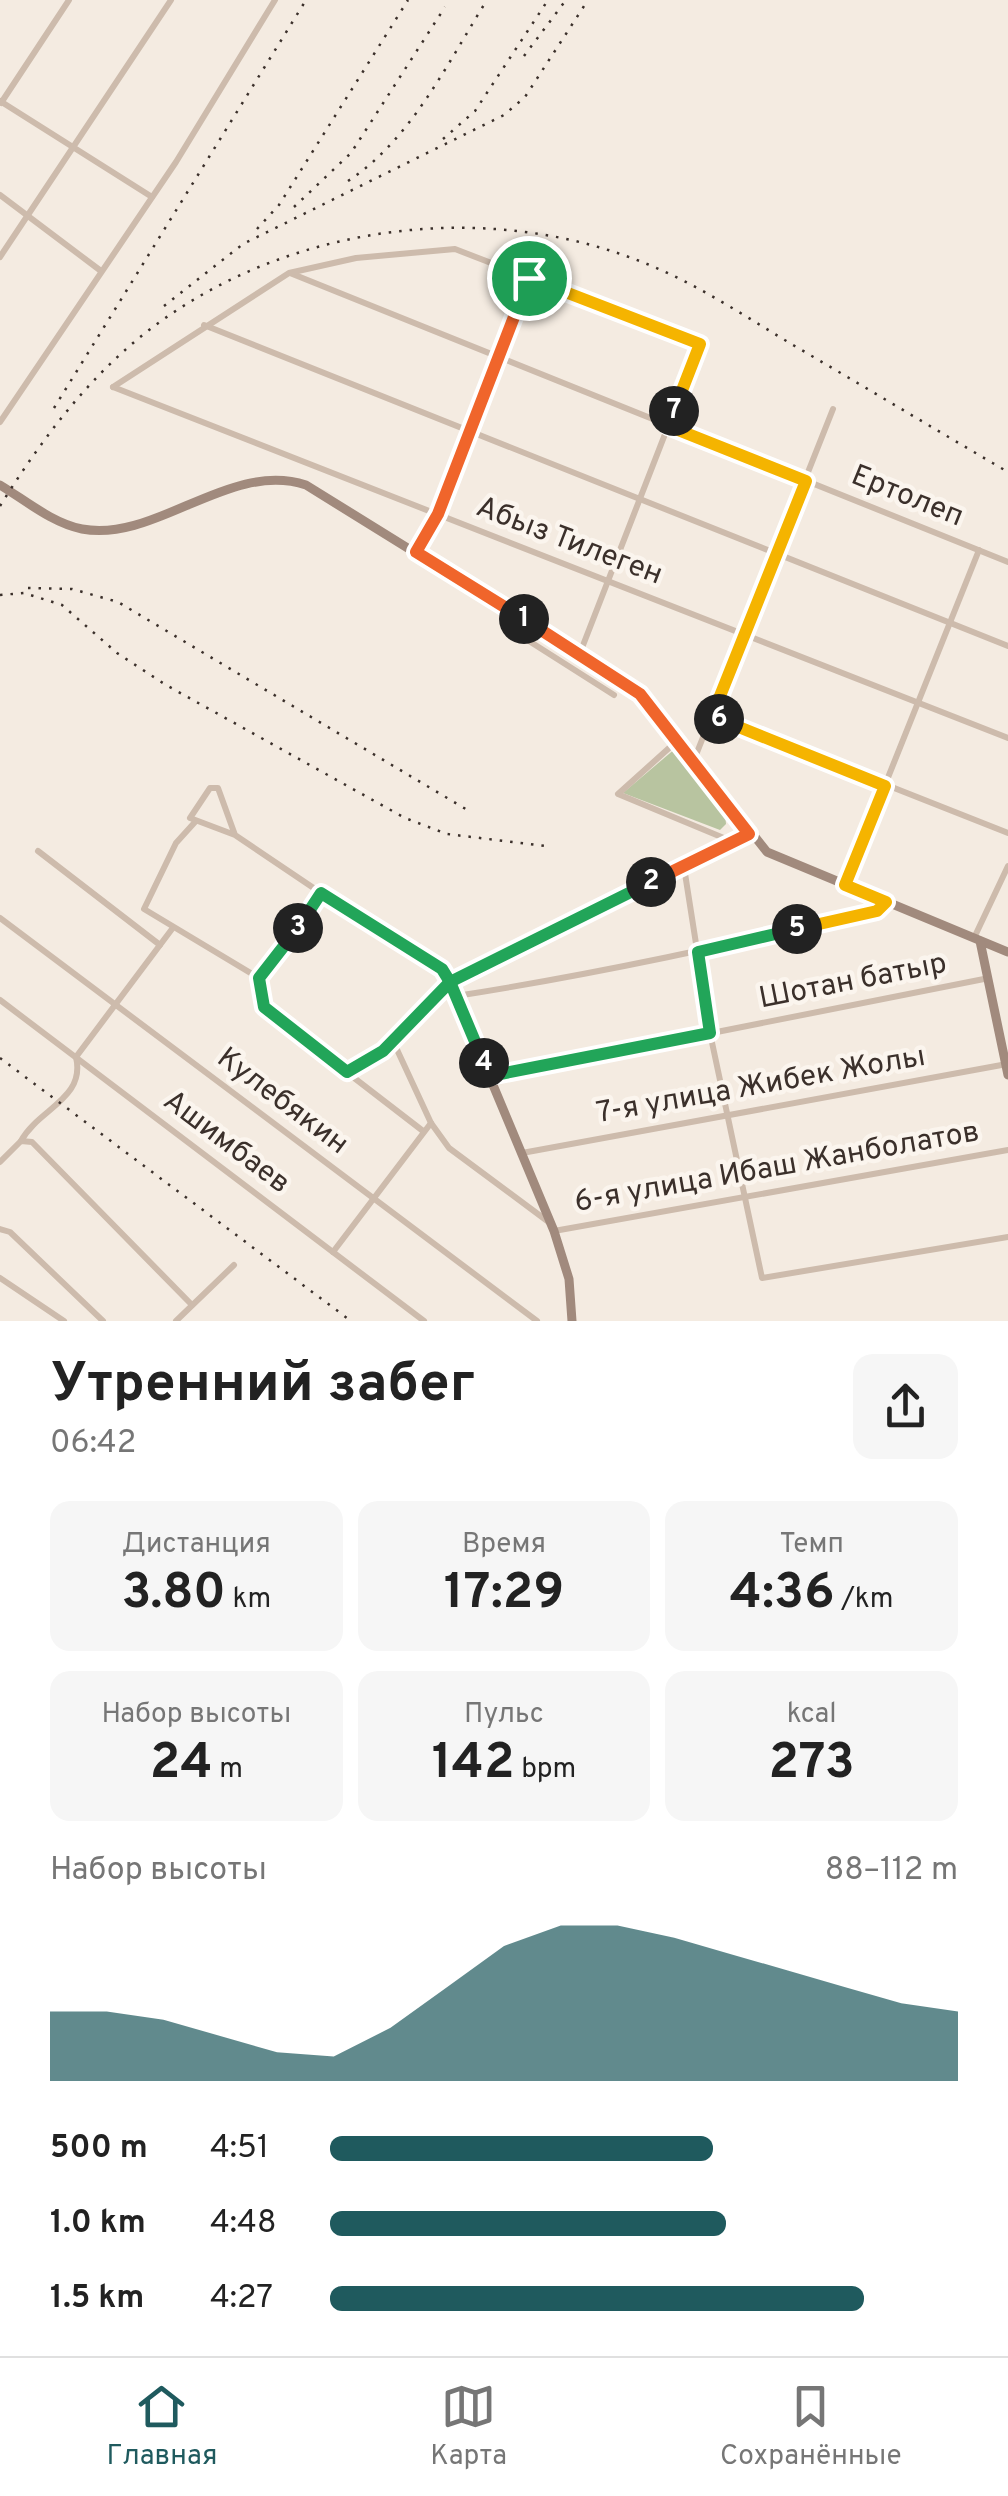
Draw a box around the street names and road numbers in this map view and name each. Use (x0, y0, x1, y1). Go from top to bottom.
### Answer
street label: Ертолеп (845, 458, 969, 536)
street label: Абыз Тилеген (471, 490, 667, 594)
street label: Шотан батыр (756, 946, 950, 1018)
street label: 7-я улица Жибек Жолы (594, 1039, 928, 1133)
street label: Кулебякин (209, 1041, 355, 1163)
street label: Ашимбаев (155, 1083, 297, 1203)
street label: 6-я улица Ибаш Жанболатов (572, 1114, 982, 1222)

